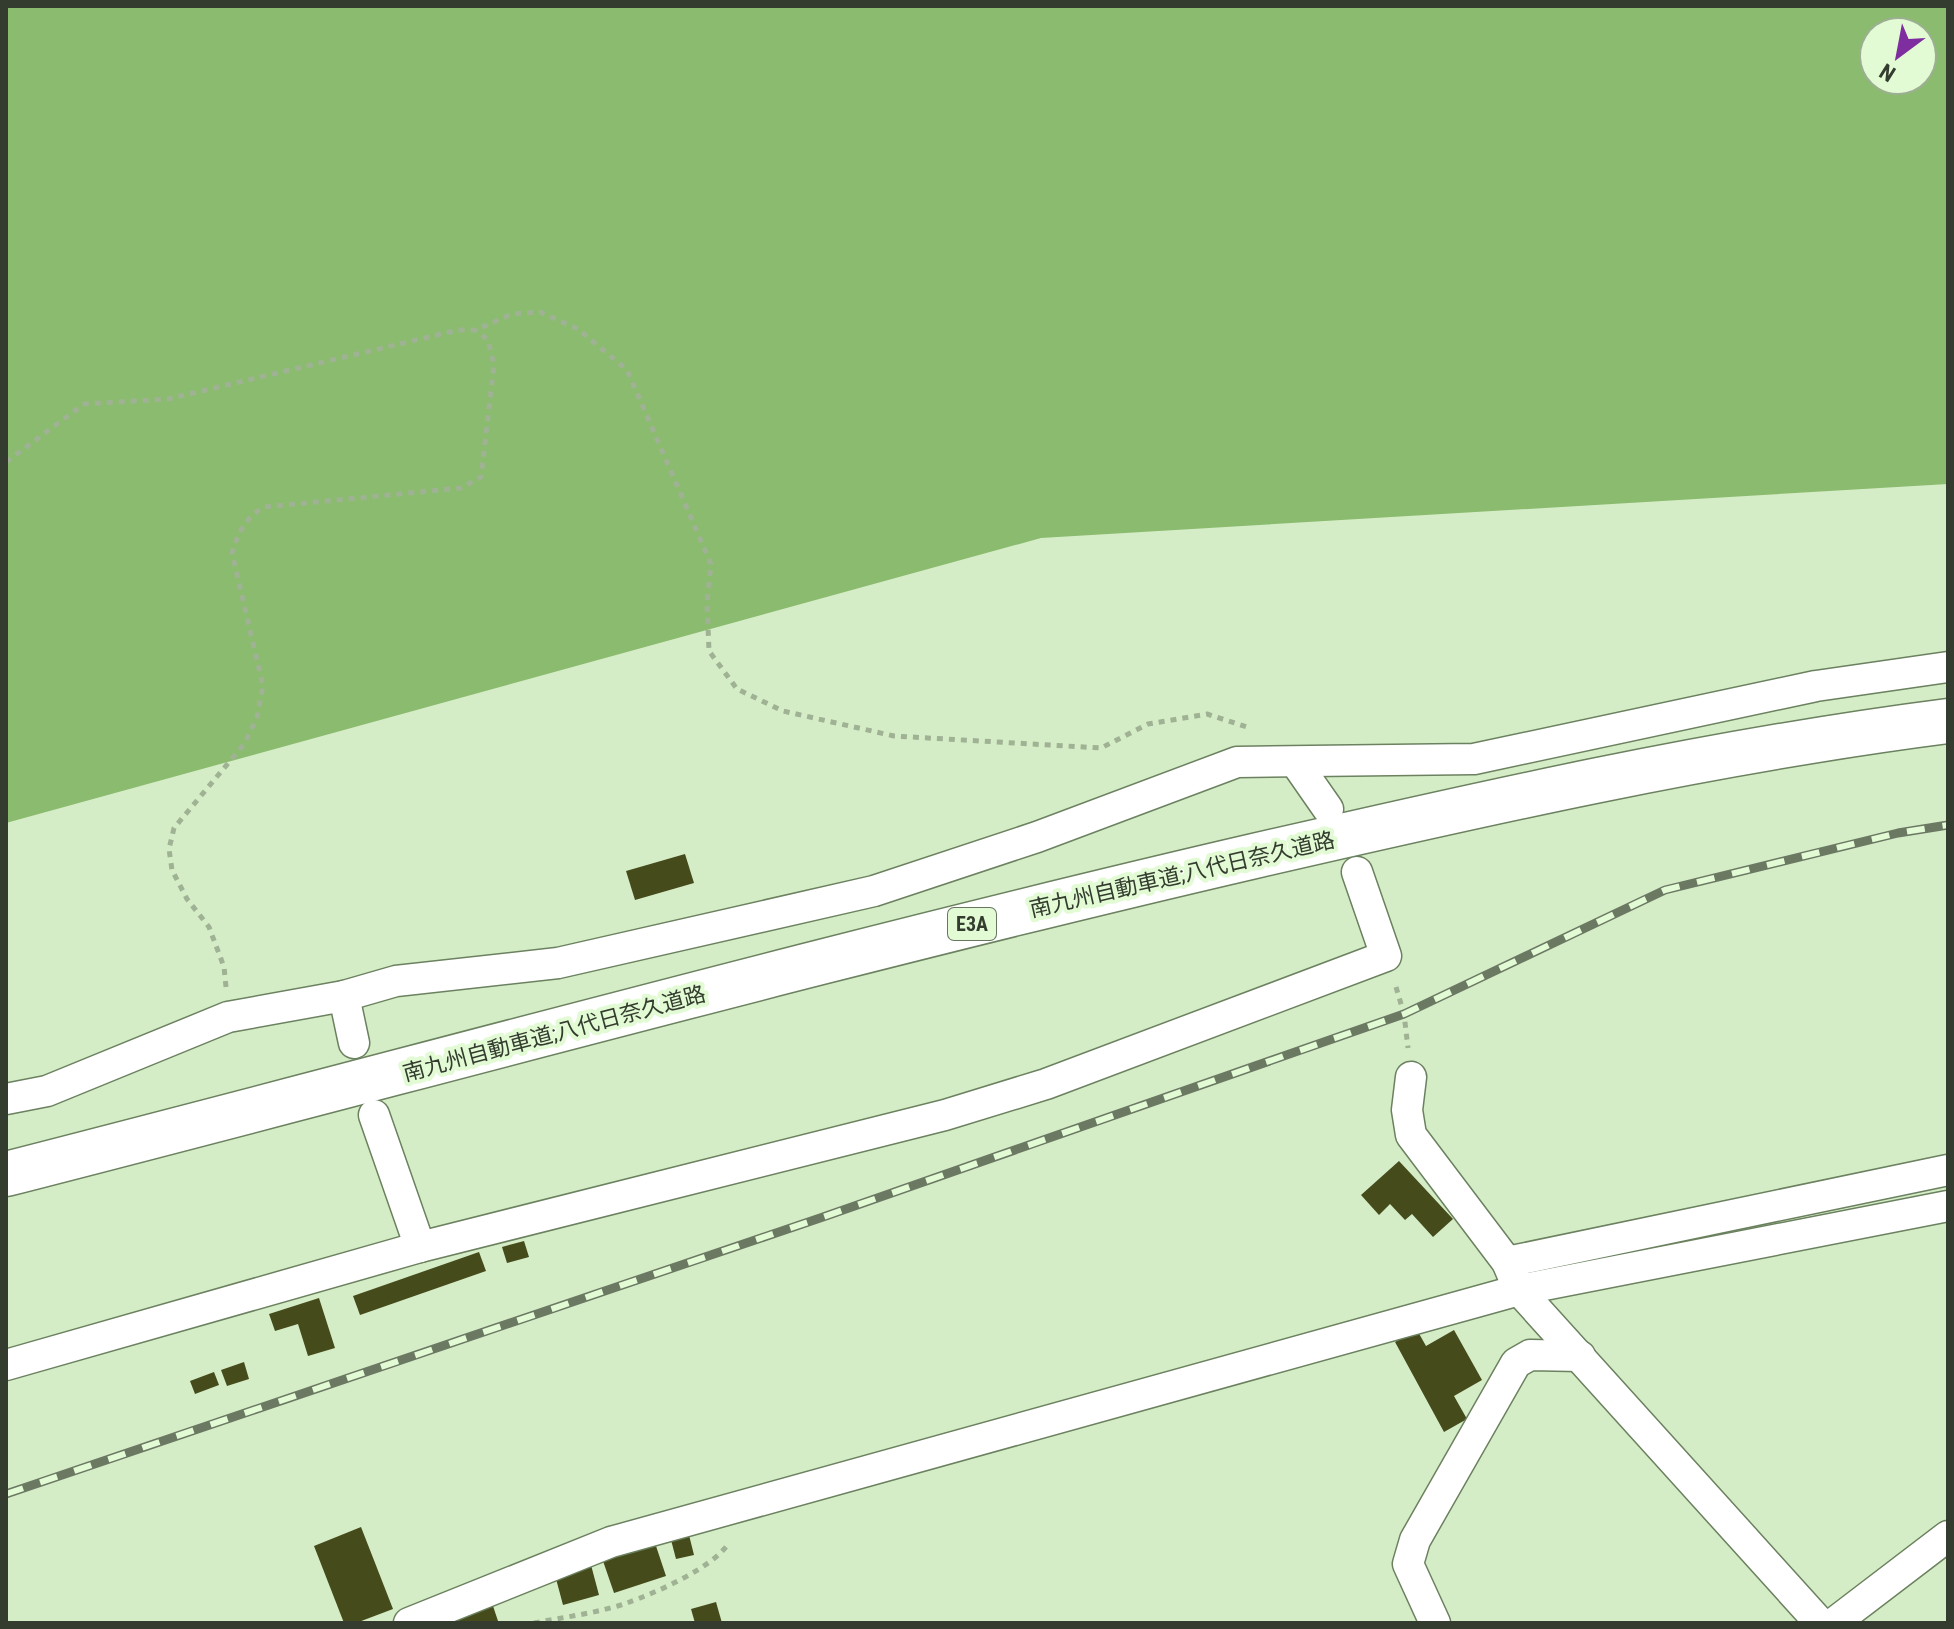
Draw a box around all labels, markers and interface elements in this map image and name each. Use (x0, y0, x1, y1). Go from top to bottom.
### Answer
north arrow (1858, 16, 1938, 96)
text: N (1875, 58, 1900, 87)
street label: 南九州自動車道;八代日奈久道路 (1027, 827, 1337, 922)
road number: E3A (948, 908, 996, 940)
street label: 南九州自動車道;八代日奈久道路 (400, 981, 708, 1086)

